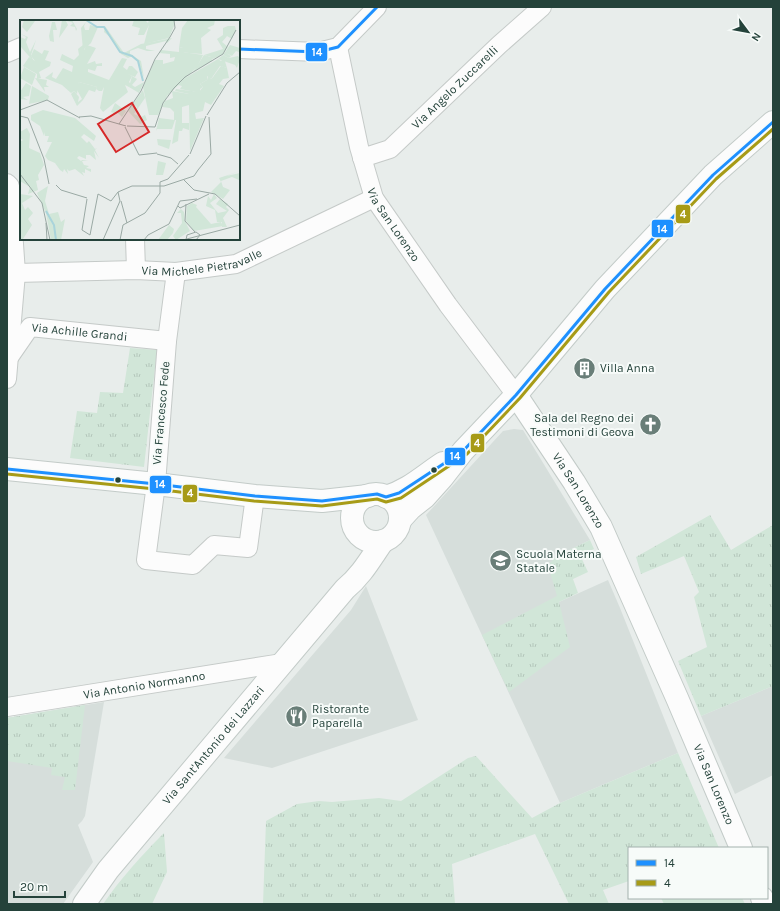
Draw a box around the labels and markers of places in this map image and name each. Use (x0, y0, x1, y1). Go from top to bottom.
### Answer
building icon: Villa Anna (572, 355, 598, 381)
place label: Villa Anna (600, 361, 655, 375)
place label: Sala del Regno dei Testimoni di Geova (530, 411, 634, 439)
church icon: Sala del Regno dei Testimoni di Geova (637, 412, 663, 438)
unlabelled marker (429, 465, 439, 475)
unlabelled marker (113, 475, 123, 485)
place label: Scuola Materna Statale (516, 547, 602, 575)
school or university icon: Scuola Materna Statale (487, 548, 513, 574)
place label: Ristorante Paparella (312, 702, 369, 730)
restaurant icon: Ristorante Paparella (283, 703, 309, 729)

